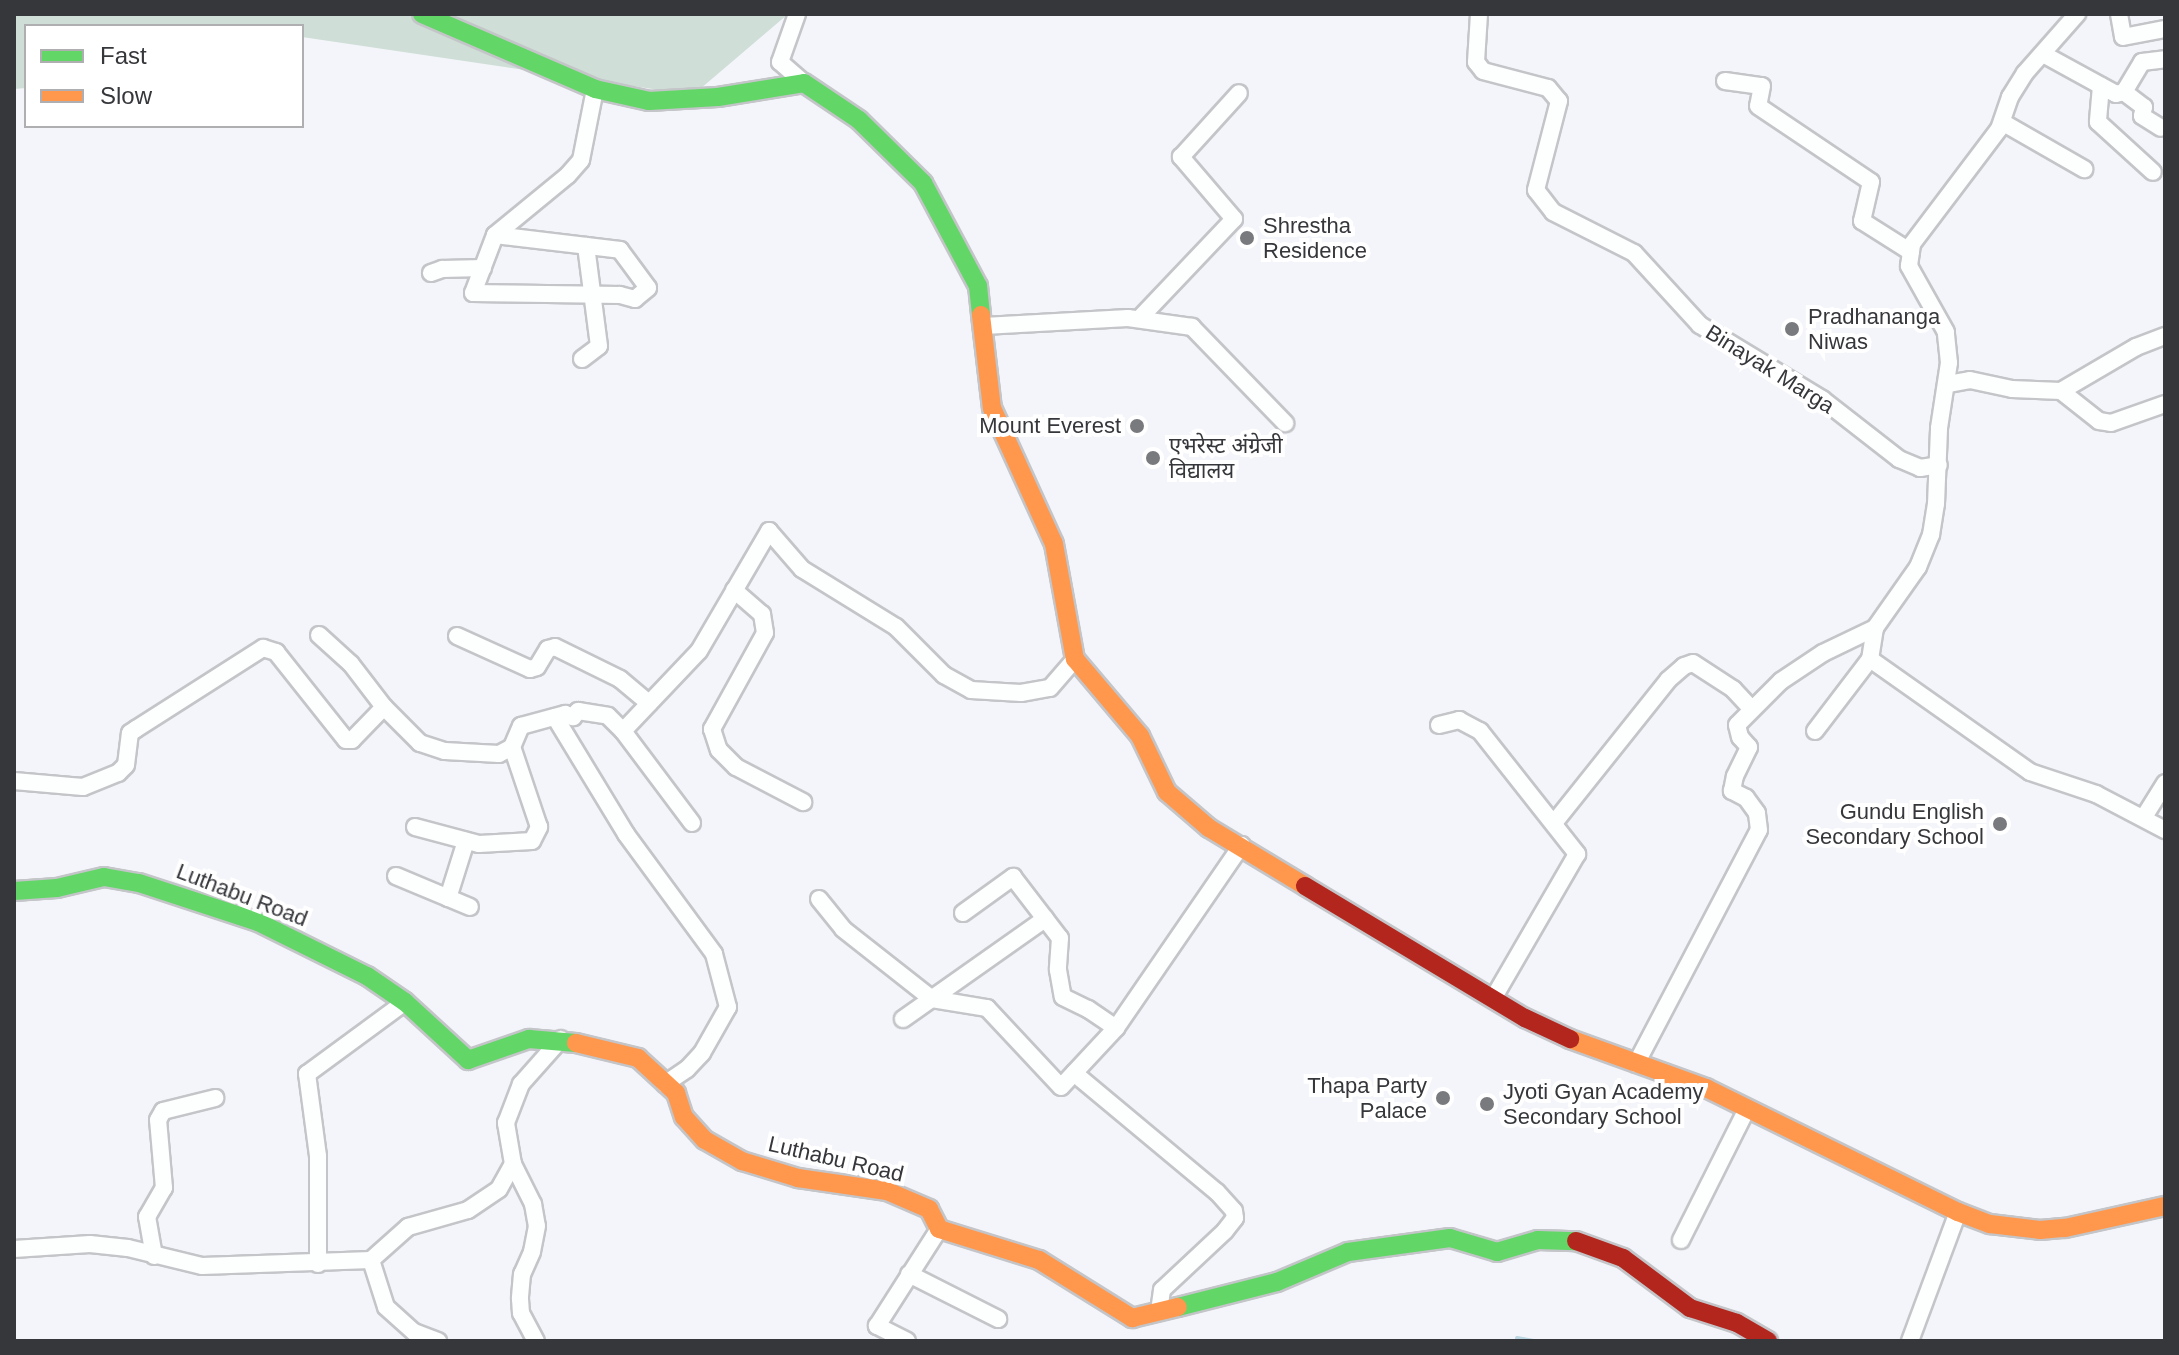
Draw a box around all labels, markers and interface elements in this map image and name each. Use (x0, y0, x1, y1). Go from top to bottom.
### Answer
legend (24, 24, 304, 128)
text: Fast (100, 42, 147, 69)
text: Slow (100, 82, 152, 109)
place label: Shrestha Residence (1263, 212, 1367, 264)
marker: Shrestha Residence (1238, 229, 1256, 247)
place label: Pradhananga Niwas (1808, 303, 1940, 354)
street label: Binayak Marga (1701, 319, 1839, 419)
marker: Pradhananga Niwas (1783, 320, 1801, 338)
place label: Mount Everest (979, 413, 1121, 439)
marker: Mount Everest (1128, 417, 1146, 435)
place label: एभरेस्ट अंग्रेजी विद्यालय (1169, 432, 1283, 484)
marker: एभरेस्ट अंग्रेजी विद्यालय (1144, 449, 1162, 467)
place label: Gundu English Secondary School (1805, 798, 1984, 850)
marker: Gundu English Secondary School (1991, 815, 2009, 833)
street label: Luthabu Road (173, 858, 311, 932)
place label: Thapa Party Palace (1307, 1072, 1427, 1124)
place label: Jyoti Gyan Academy Secondary School (1503, 1078, 1705, 1130)
marker: Thapa Party Palace (1434, 1089, 1452, 1107)
marker: Jyoti Gyan Academy Secondary School (1478, 1095, 1496, 1113)
street label: Luthabu Road (766, 1131, 906, 1187)

